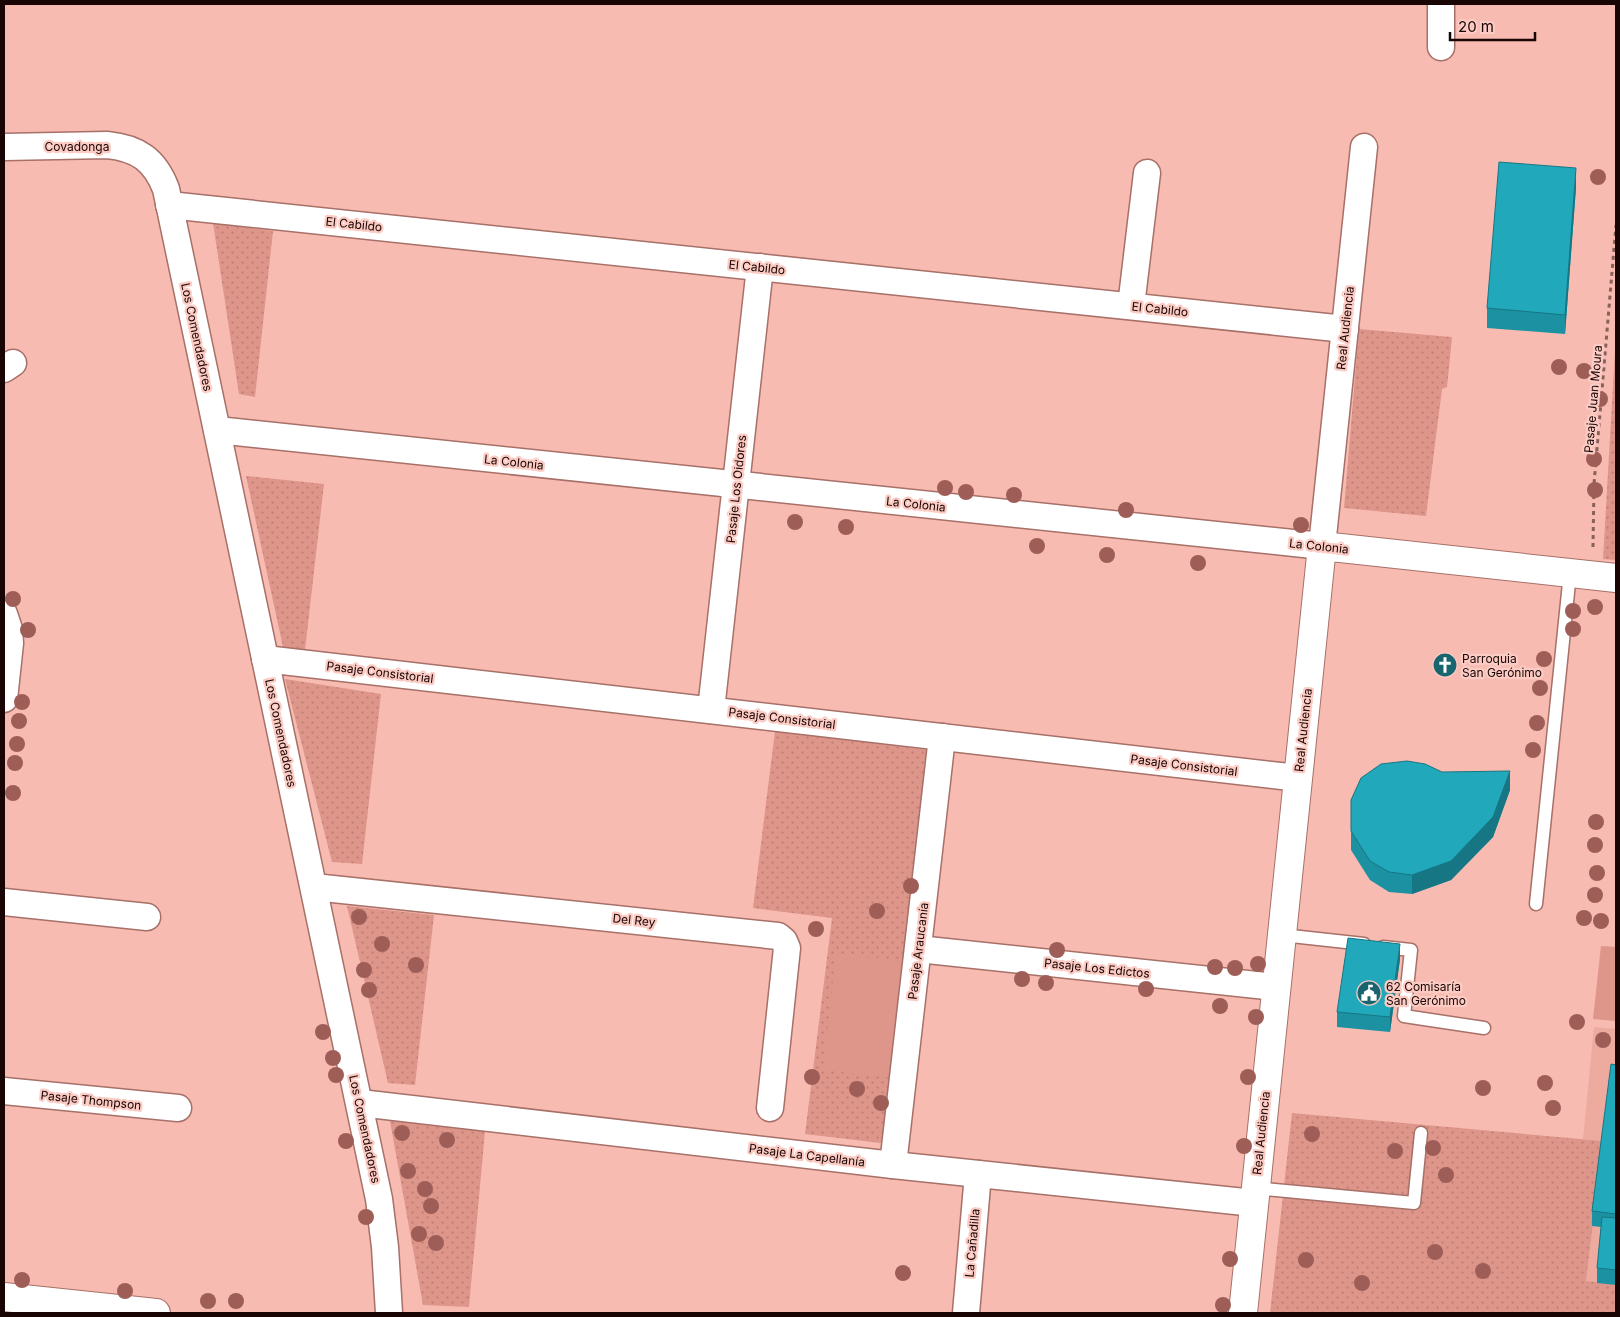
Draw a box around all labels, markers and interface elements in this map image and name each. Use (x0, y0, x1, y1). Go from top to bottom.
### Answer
scale bar (1450, 10, 1535, 42)
text: 20 m (1458, 17, 1494, 36)
street label: Covadonga (45, 139, 109, 154)
street label: El Cabildo (325, 214, 383, 234)
street label: El Cabildo (728, 257, 786, 277)
street label: Los Comendadores (178, 281, 216, 393)
street label: Real Audiencia (1333, 285, 1357, 371)
street label: El Cabildo (1131, 299, 1189, 319)
street label: Pasaje Juan Moura (1581, 344, 1605, 454)
street label: Pasaje Los Oidores (723, 434, 749, 544)
street label: La Colonia (484, 451, 544, 473)
street label: La Colonia (886, 493, 946, 515)
street label: La Colonia (1289, 535, 1349, 557)
place label: Parroquia San Gerónimo (1462, 651, 1542, 680)
church icon: Parroquia San Gerónimo (1432, 652, 1458, 678)
street label: Pasaje Consistorial (326, 658, 434, 686)
street label: Los Comendadores (262, 677, 300, 789)
street label: Real Audiencia (1291, 687, 1315, 773)
street label: Pasaje Consistorial (728, 704, 836, 732)
street label: Pasaje Consistorial (1130, 751, 1238, 779)
street label: Pasaje Araucanía (905, 902, 931, 1000)
street label: Del Rey (612, 910, 656, 930)
street label: Pasaje Los Edictos (1043, 955, 1151, 981)
place label: 62 Comisaría San Gerónimo (1386, 979, 1466, 1008)
public building icon: 62 Comisaría San Gerónimo (1356, 980, 1382, 1006)
street label: Los Comendadores (346, 1073, 384, 1185)
street label: Pasaje Thompson (40, 1087, 142, 1113)
street label: Real Audiencia (1249, 1090, 1273, 1176)
street label: Pasaje La Capellanía (748, 1140, 866, 1170)
street label: La Cañadilla (962, 1208, 982, 1278)

